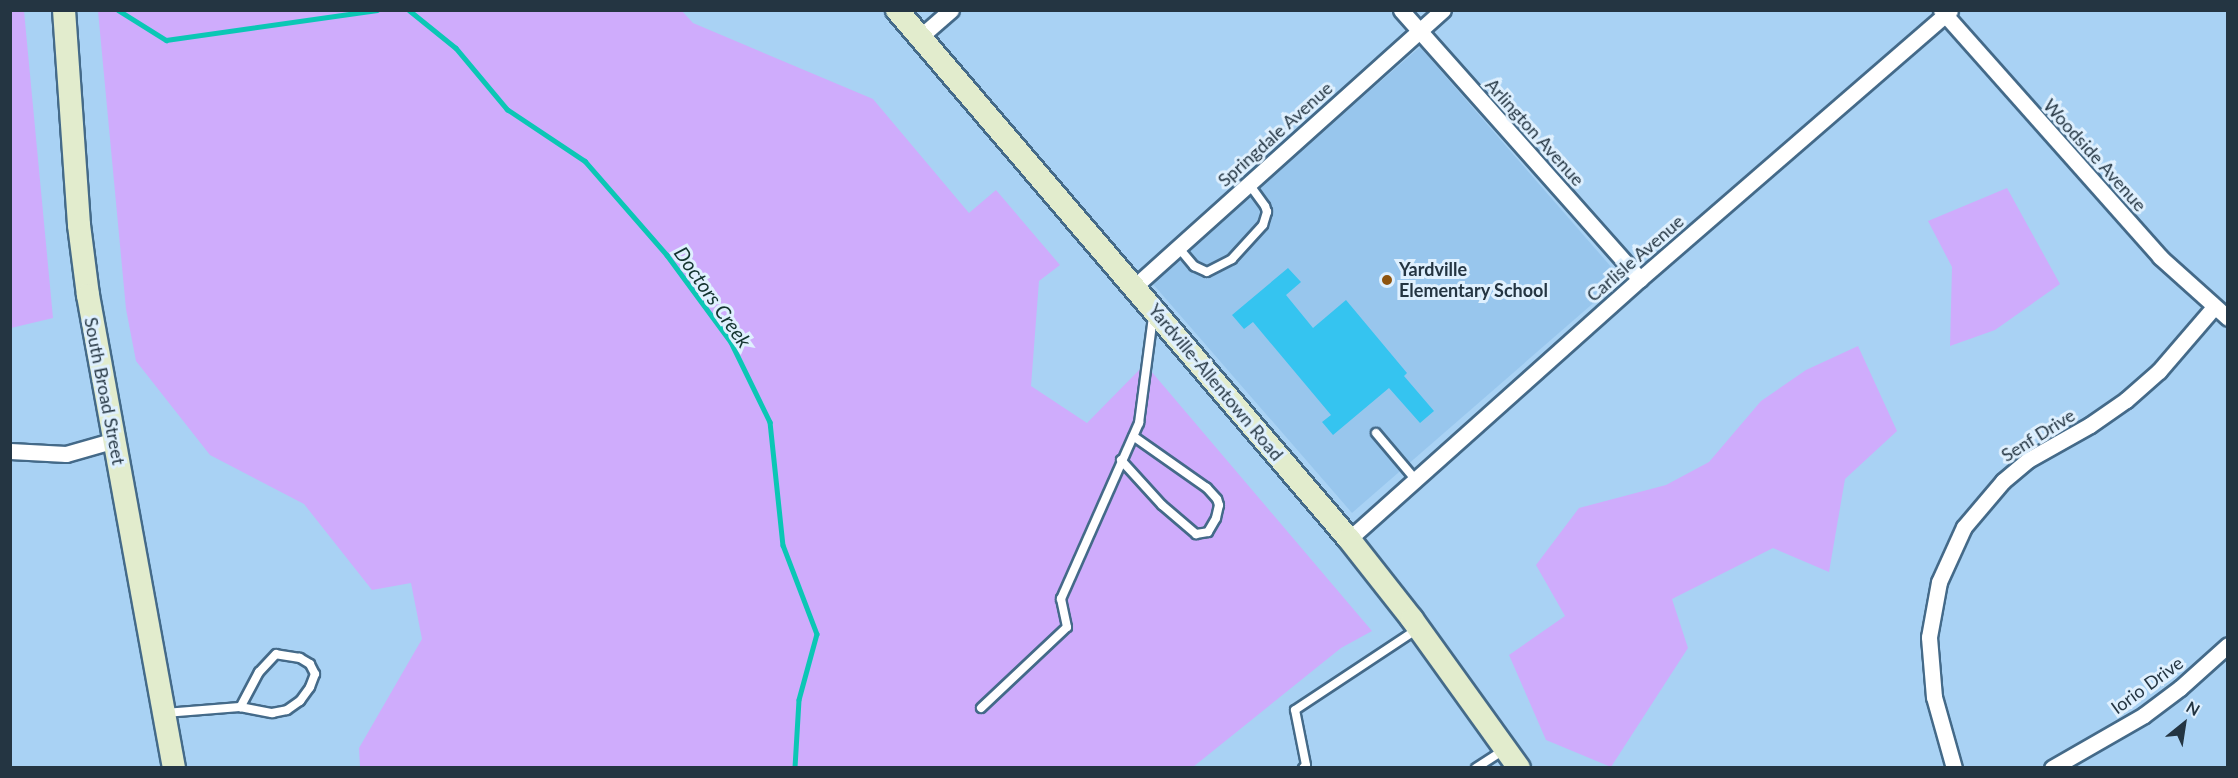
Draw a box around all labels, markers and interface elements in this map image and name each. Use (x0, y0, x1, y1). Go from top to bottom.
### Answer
street label: Arlington Avenue (1481, 74, 1589, 190)
street label: Springdale Avenue (1213, 77, 1337, 191)
street label: Woodside Avenue (2039, 94, 2151, 216)
street label: Carlisle Avenue (1582, 210, 1688, 306)
water label: Doctors Creek (669, 242, 757, 352)
place label: Yardville Elementary School (1399, 259, 1548, 302)
marker: Yardville Elementary School (1380, 273, 1394, 287)
street label: Yardville-Allentown Road (1144, 299, 1288, 465)
street label: South Broad Street (80, 315, 130, 467)
street label: Senf Drive (1997, 404, 2079, 466)
street label: Iorio Drive (2107, 652, 2187, 718)
north arrow (2154, 694, 2214, 754)
text: N (2183, 697, 2203, 719)

